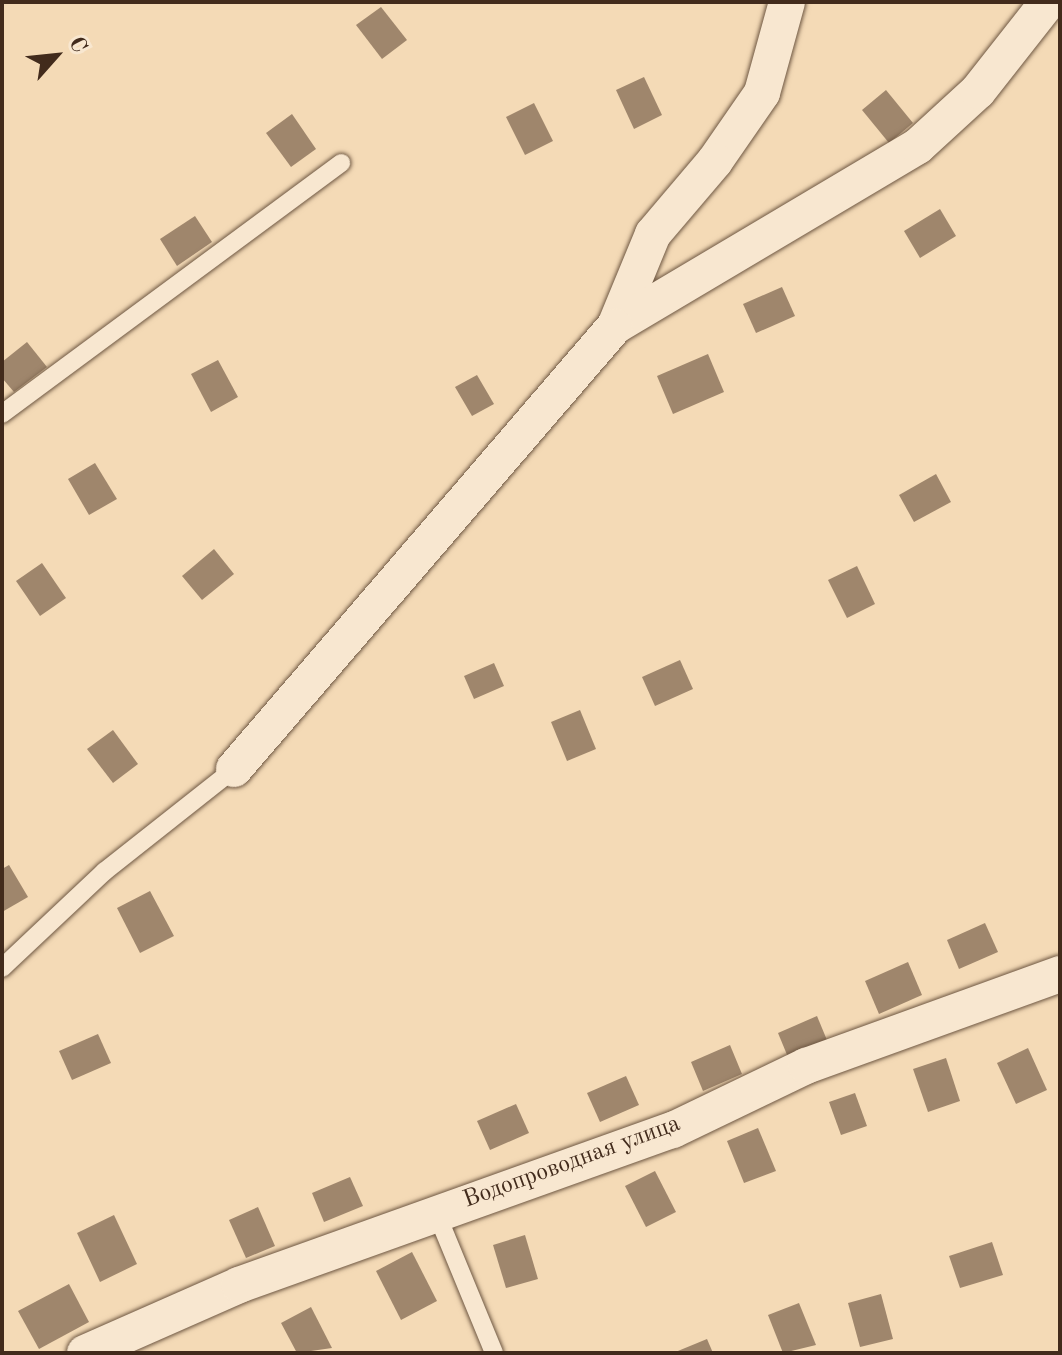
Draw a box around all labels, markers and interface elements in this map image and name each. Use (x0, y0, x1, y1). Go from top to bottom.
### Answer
north arrow (16, 16, 96, 96)
text: С (64, 34, 90, 57)
street label: Водопроводная улица (459, 1110, 685, 1216)

